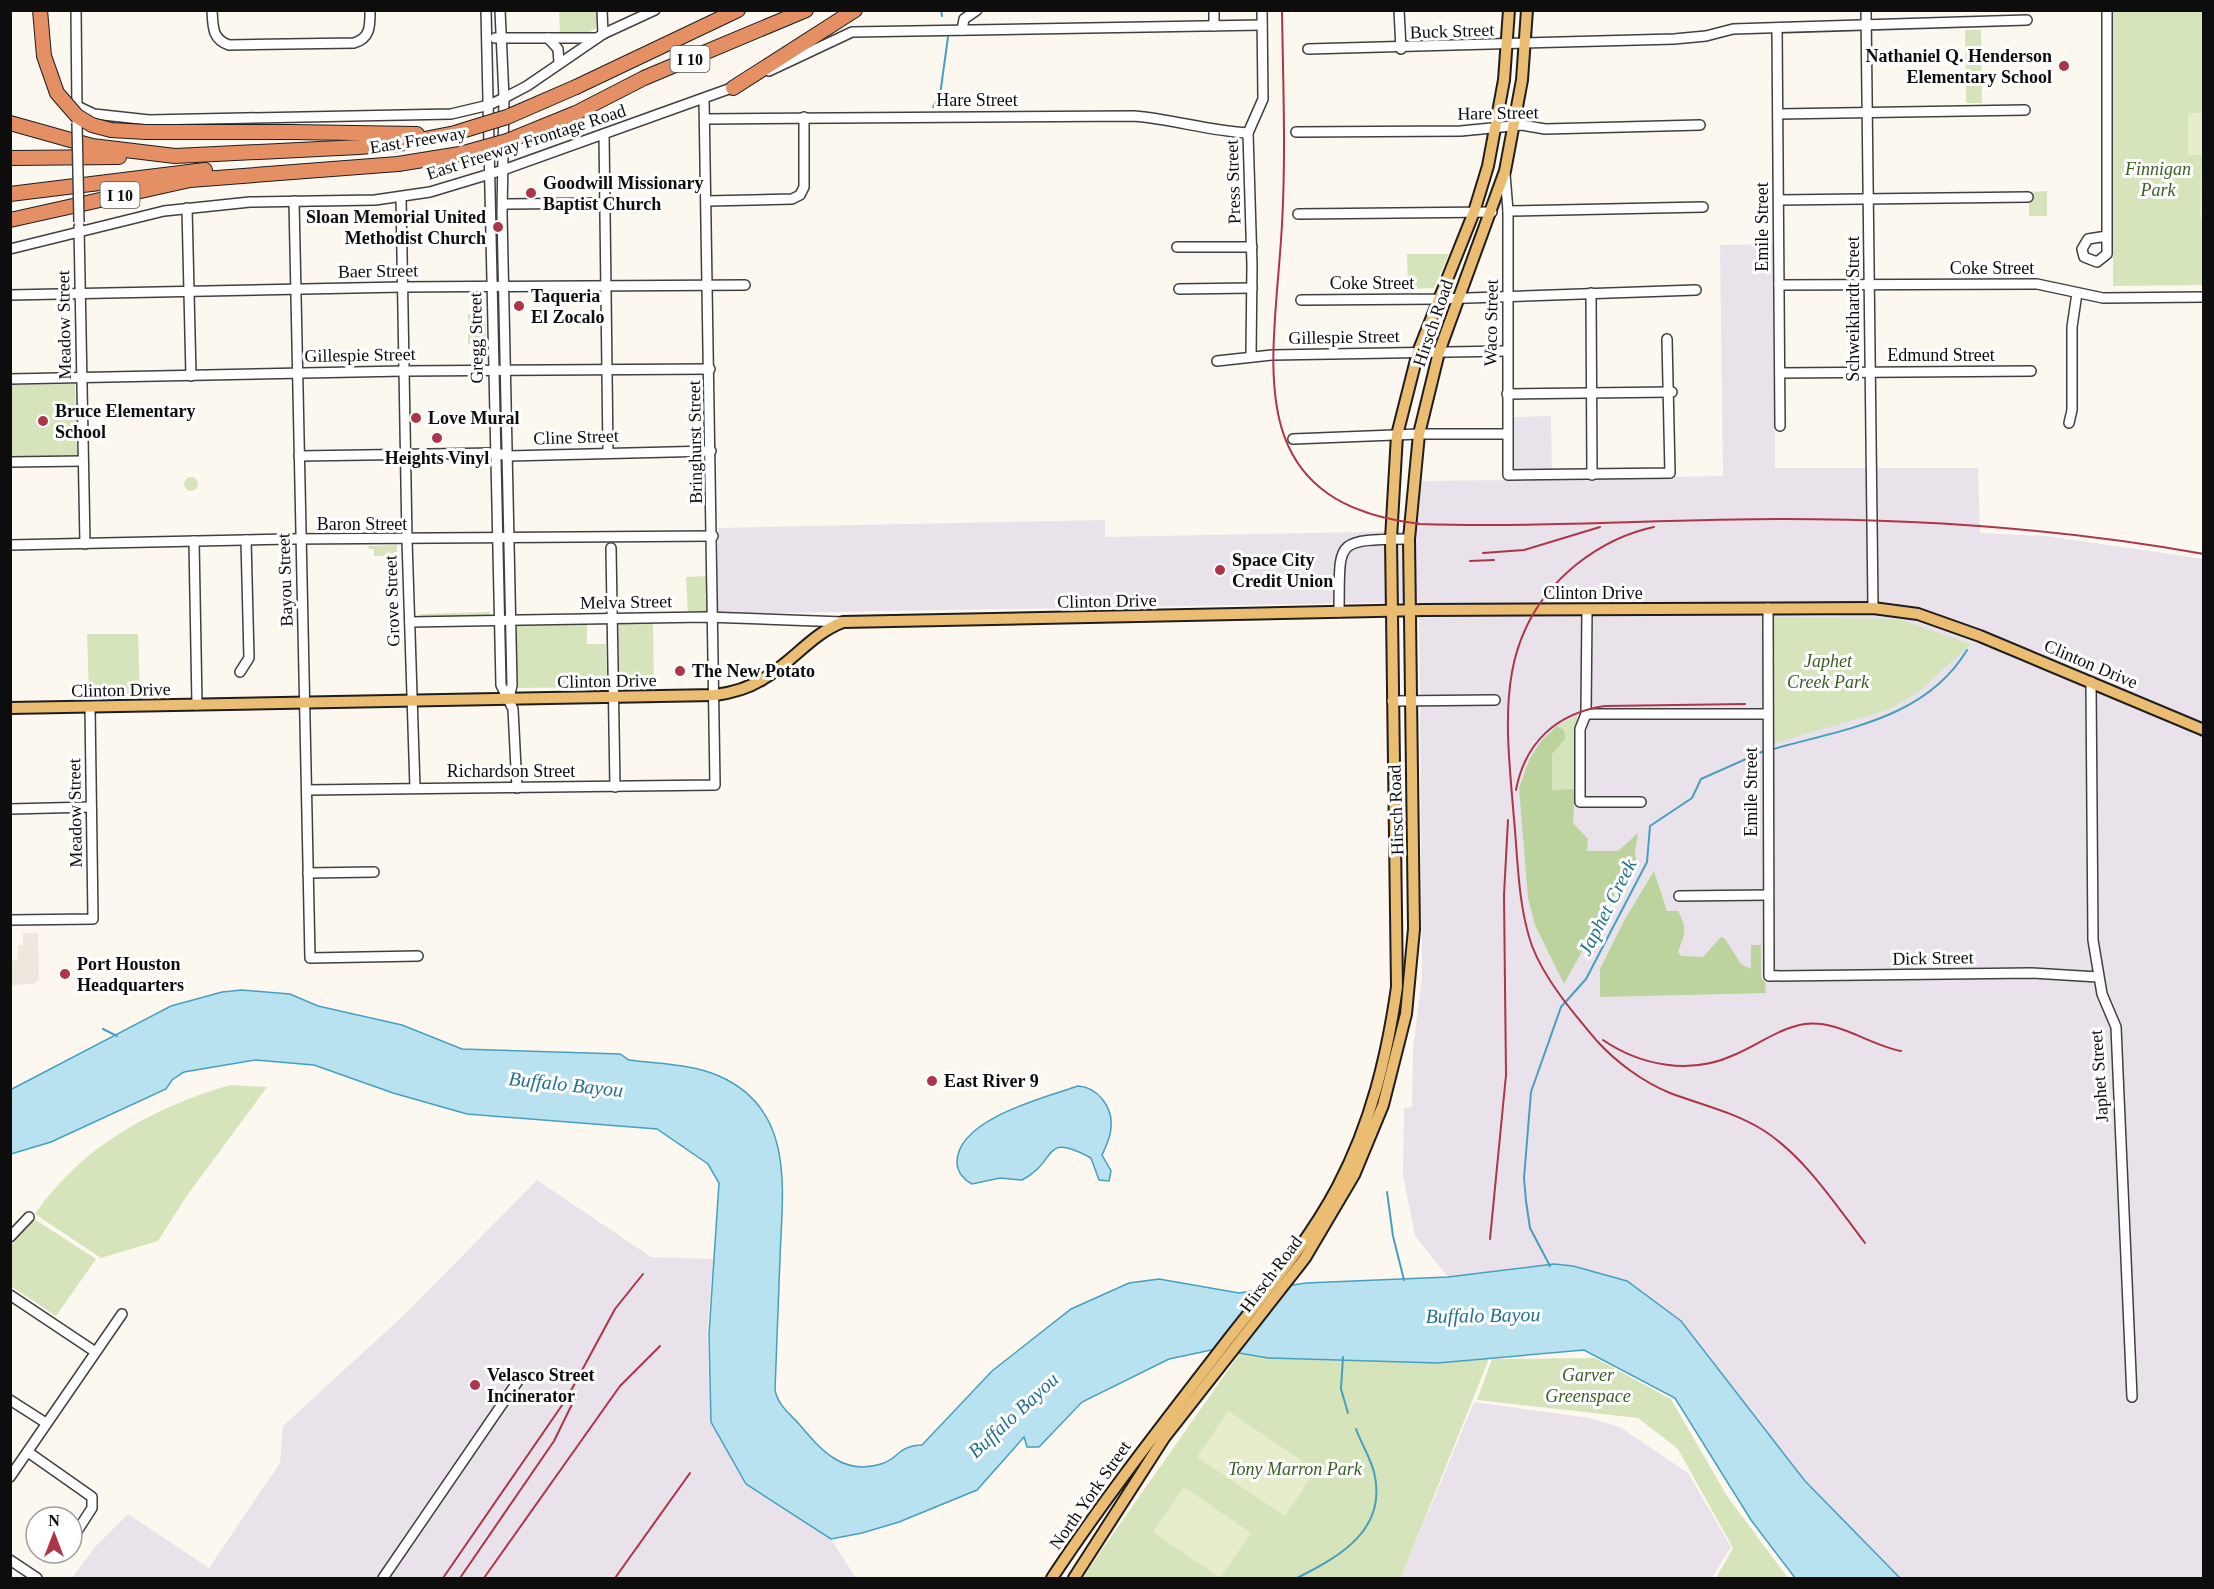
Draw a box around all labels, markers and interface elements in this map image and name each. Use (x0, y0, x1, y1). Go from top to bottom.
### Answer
street label: Buck Street (1409, 20, 1495, 42)
road number: I 10 (670, 46, 710, 72)
place label: Nathaniel Q. Henderson Elementary School (1865, 46, 2052, 87)
marker: Nathaniel Q. Henderson Elementary School (2057, 59, 2071, 73)
street label: Hare Street (936, 90, 1018, 110)
street label: East Freeway Frontage Road (424, 100, 628, 184)
street label: Hare Street (1457, 102, 1539, 124)
street label: East Freeway (368, 122, 468, 158)
street label: Press Street (1222, 139, 1244, 225)
park label: Finnigan Park (2124, 159, 2191, 200)
place label: Goodwill Missionary Baptist Church (543, 173, 704, 214)
road number: I 10 (100, 182, 140, 208)
street label: Emile Street (1752, 182, 1772, 272)
marker: Goodwill Missionary Baptist Church (524, 186, 538, 200)
place label: Sloan Memorial United Methodist Church (306, 207, 486, 248)
marker: Sloan Memorial United Methodist Church (491, 220, 505, 234)
street label: Schweikhardt Street (1843, 236, 1863, 382)
street label: Coke Street (1950, 258, 2034, 278)
street label: Baer Street (338, 260, 418, 282)
street label: Meadow Street (53, 270, 75, 380)
street label: Coke Street (1330, 273, 1414, 293)
street label: Hirsch Road (1409, 277, 1457, 369)
street label: Waco Street (1480, 279, 1502, 367)
place label: Taqueria El Zocalo (531, 286, 605, 327)
street label: Gregg Street (465, 292, 487, 384)
marker: Taqueria El Zocalo (512, 299, 526, 313)
street label: Gillespie Street (1288, 326, 1400, 348)
street label: Gillespie Street (304, 344, 416, 366)
street label: Edmund Street (1887, 345, 1995, 365)
street label: Bringhurst Street (684, 380, 706, 504)
place label: Bruce Elementary School (55, 401, 195, 442)
place label: Love Mural (428, 408, 520, 428)
marker: Love Mural (409, 411, 423, 425)
marker: Bruce Elementary School (36, 414, 50, 428)
street label: Cline Street (533, 426, 619, 448)
marker: Heights Vinyl (430, 431, 444, 445)
place label: Heights Vinyl (385, 448, 489, 468)
street label: Baron Street (317, 514, 407, 534)
street label: Bayou Street (273, 533, 297, 627)
place label: Space City Credit Union (1232, 550, 1333, 591)
street label: Grove Street (380, 555, 404, 647)
marker: Space City Credit Union (1213, 563, 1227, 577)
street label: Clinton Drive (1543, 583, 1643, 603)
street label: Clinton Drive (1057, 590, 1157, 612)
street label: Melva Street (580, 591, 672, 613)
street label: Clinton Drive (2041, 635, 2141, 693)
park label: Japhet Creek Park (1787, 651, 1870, 692)
place label: The New Potato (692, 661, 815, 681)
marker: The New Potato (673, 664, 687, 678)
street label: Clinton Drive (557, 670, 657, 692)
street label: Clinton Drive (71, 679, 171, 701)
street label: Emile Street (1741, 747, 1761, 837)
street label: Meadow Street (64, 758, 86, 868)
street label: Richardson Street (447, 761, 575, 781)
street label: Hirsch Road (1384, 764, 1408, 856)
water label: Japhet Creek (1573, 854, 1642, 959)
street label: Dick Street (1892, 947, 1974, 969)
place label: Port Houston Headquarters (77, 954, 184, 995)
marker: Port Houston Headquarters (58, 967, 72, 981)
street label: Japhet Street (2086, 1029, 2112, 1123)
water label: Buffalo Bayou (508, 1067, 624, 1102)
place label: East River 9 (944, 1071, 1039, 1091)
marker: East River 9 (925, 1074, 939, 1088)
street label: Hirsch Road (1236, 1232, 1306, 1316)
water label: Buffalo Bayou (1425, 1303, 1541, 1328)
place label: Velasco Street Incinerator (487, 1365, 594, 1406)
park label: Garver Greenspace (1545, 1365, 1631, 1406)
water label: Buffalo Bayou (963, 1368, 1063, 1463)
marker: Velasco Street Incinerator (468, 1378, 482, 1392)
street label: North York Street (1045, 1437, 1135, 1553)
park label: Tony Marron Park (1228, 1459, 1363, 1479)
north arrow (24, 1505, 84, 1565)
text: N (48, 1512, 60, 1529)

